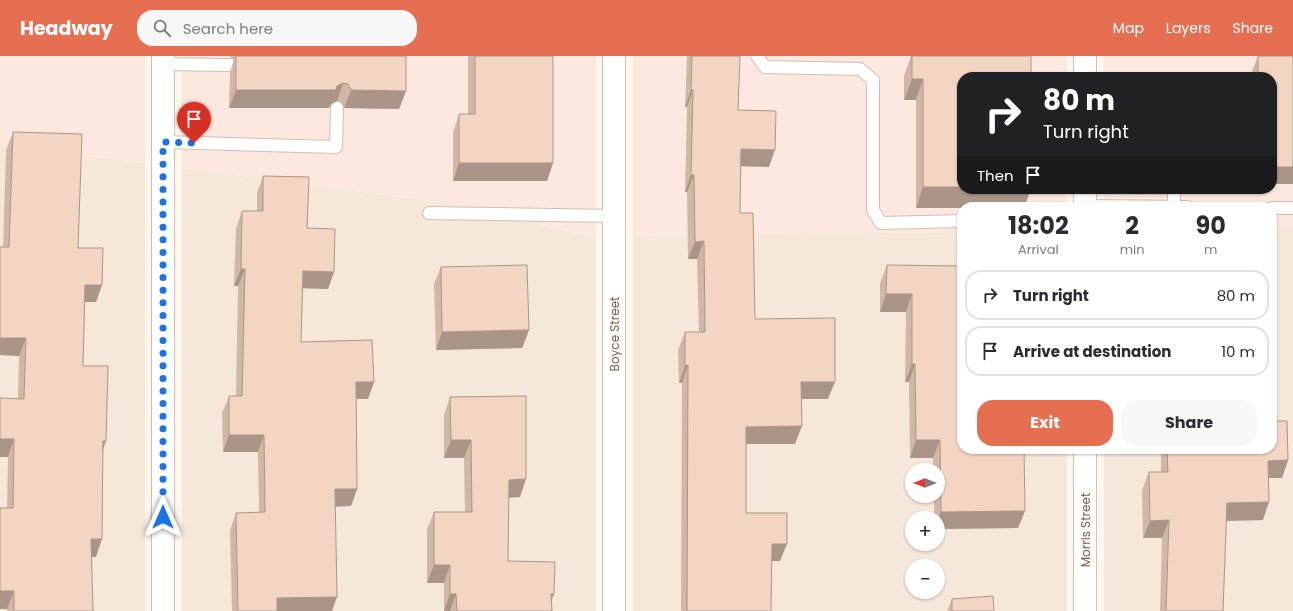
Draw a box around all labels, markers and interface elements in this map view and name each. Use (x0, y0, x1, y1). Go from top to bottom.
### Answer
search box (137, 10, 417, 46)
text: Headway (20, 15, 113, 42)
icon: search (151, 17, 173, 39)
text: Search here (183, 18, 273, 39)
text: Map (1113, 18, 1144, 38)
text: Layers (1166, 18, 1210, 38)
text: Share (1232, 18, 1273, 38)
text: 80 m (1043, 81, 1115, 120)
icon: right (977, 88, 1029, 140)
pin (177, 102, 211, 143)
icon: arrive (183, 108, 205, 130)
text: Turn right (1043, 119, 1129, 144)
icon: arrive (1022, 164, 1044, 186)
text: Then (977, 165, 1014, 186)
text: 18:02 (1008, 209, 1069, 242)
text: 2 (1125, 209, 1139, 242)
text: 90 (1196, 209, 1226, 242)
text: Arrival (1018, 240, 1059, 259)
text: min (1120, 240, 1145, 259)
text: m (1204, 240, 1217, 259)
icon: right (979, 284, 1001, 306)
text: Turn right (1013, 285, 1089, 306)
text: 80 m (1217, 285, 1255, 306)
street label: Boyce Street (606, 297, 623, 371)
icon: arrive (979, 340, 1001, 362)
text: Arrive at destination (1013, 341, 1171, 362)
text: 10 m (1221, 341, 1255, 362)
button: Exit (977, 400, 1113, 446)
button: Share (1121, 400, 1257, 446)
north arrow (905, 463, 945, 503)
map controls (905, 463, 945, 599)
street label: Morris Street (1077, 493, 1094, 567)
position arrow (142, 496, 184, 538)
button: + (905, 511, 945, 551)
button: − (905, 559, 945, 599)

